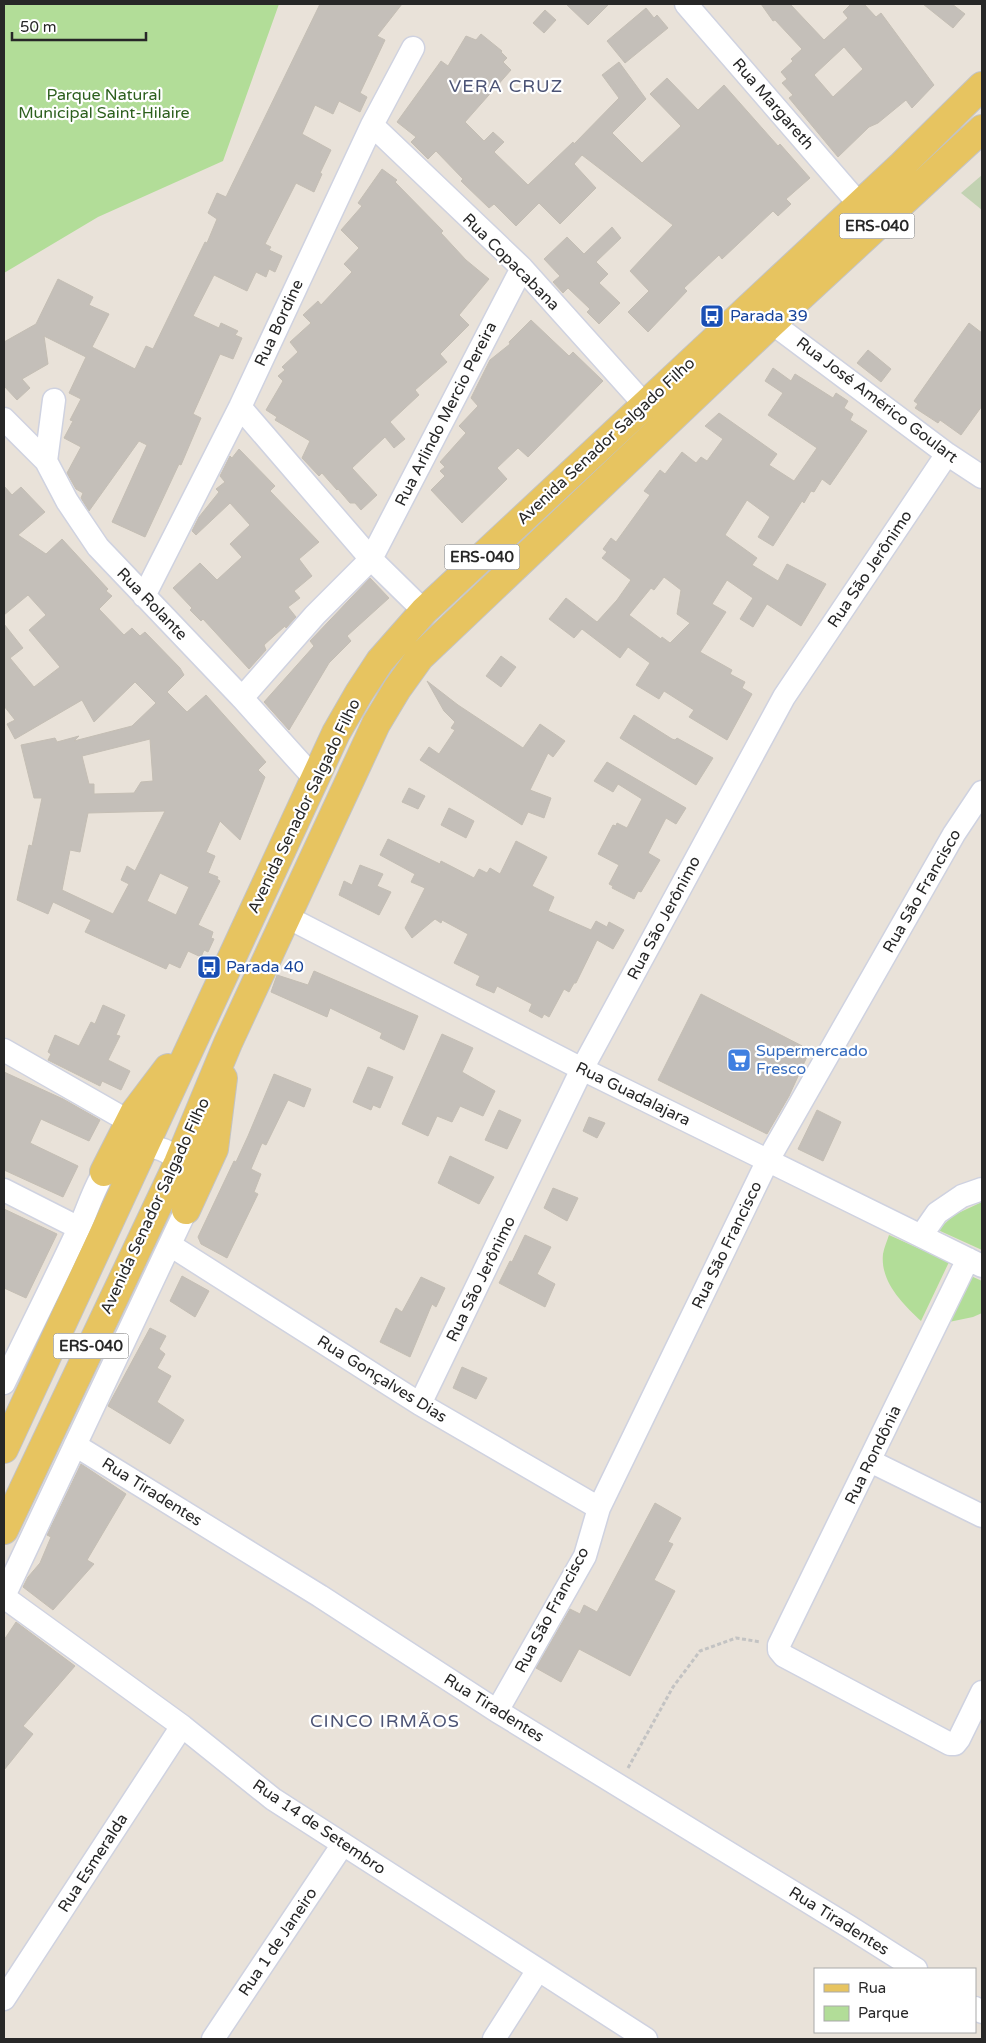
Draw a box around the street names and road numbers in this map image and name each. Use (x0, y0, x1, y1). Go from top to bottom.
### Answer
street label: Rua Margareth (728, 54, 818, 154)
street label: Rua Copacabana (458, 209, 564, 315)
road number: ERS-040 (840, 214, 914, 238)
street label: Rua Bordine (250, 276, 308, 370)
street label: Rua Arlindo Mercio Pereira (391, 319, 501, 509)
street label: Rua José Américo Goulart (792, 333, 962, 467)
street label: Avenida Senador Salgado Filho (513, 353, 699, 529)
street label: Rua São Jerônimo (823, 506, 917, 632)
road number: ERS-040 (444, 544, 520, 570)
street label: Rua Rolante (113, 564, 191, 644)
street label: Avenida Senador Salgado Filho (243, 695, 365, 917)
street label: Rua São Francisco (878, 826, 966, 956)
street label: Rua São Jerônimo (623, 853, 705, 983)
street label: Rua Guadalajara (572, 1058, 694, 1130)
street label: Avenida Senador Salgado Filho (96, 1095, 214, 1317)
street label: Rua São Francisco (687, 1178, 767, 1312)
street label: Rua São Jerônimo (442, 1213, 520, 1345)
street label: Rua Gonçalves Dias (313, 1331, 451, 1427)
road number: ERS-040 (54, 1334, 128, 1358)
street label: Rua Rondônia (840, 1402, 906, 1508)
street label: Rua Tiradentes (98, 1453, 206, 1531)
street label: Rua São Francisco (510, 1544, 594, 1676)
street label: Rua Tiradentes (440, 1669, 548, 1747)
street label: Rua 14 de Setembro (249, 1775, 389, 1879)
street label: Rua Esmeralda (54, 1810, 132, 1916)
street label: Rua Tiradentes (785, 1882, 893, 1960)
street label: Rua 1 de Janeiro (234, 1884, 322, 2000)

